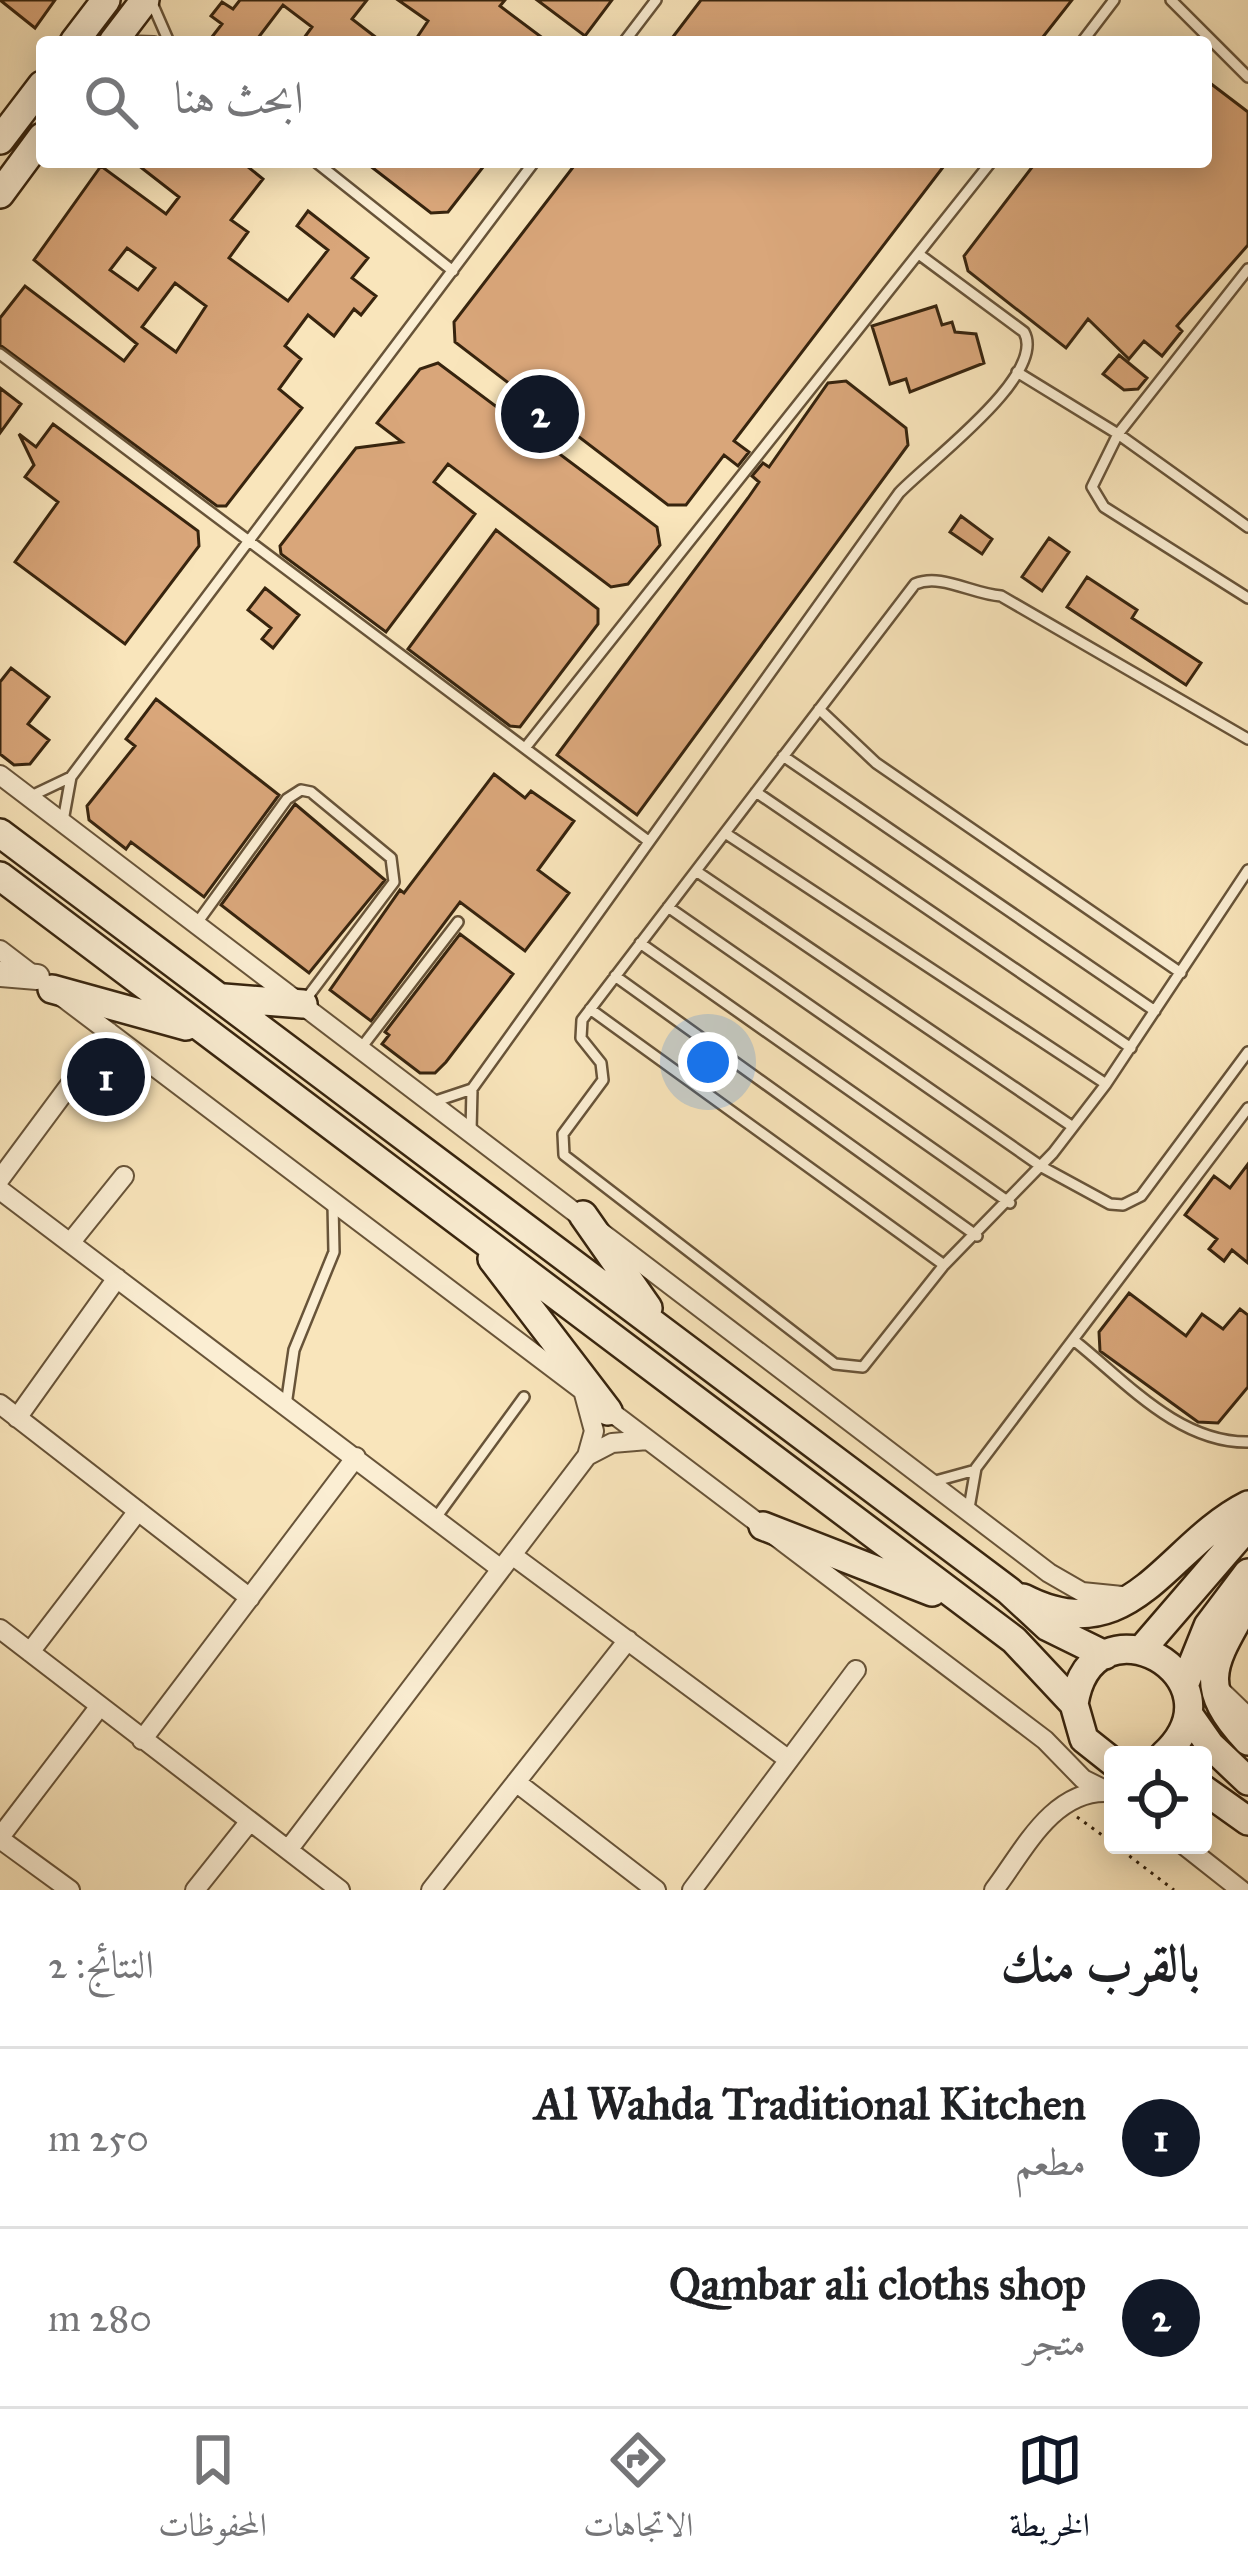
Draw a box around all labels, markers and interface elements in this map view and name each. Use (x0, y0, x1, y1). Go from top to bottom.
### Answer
search box (36, 36, 1212, 168)
icon: search (78, 69, 144, 135)
text: ابحث هنا (174, 70, 304, 125)
pin: 2 (501, 369, 579, 459)
pin: 1 (67, 1032, 145, 1122)
your location (678, 1032, 738, 1092)
map controls (1104, 1746, 1212, 1854)
button: locate (1104, 1746, 1212, 1854)
text: بالقرب منك (1001, 1933, 1200, 1995)
text: النتائج: 2 (48, 1941, 154, 1989)
text: Al Wahda Traditional Kitchen (534, 2076, 1086, 2131)
text: 250 m (48, 2114, 149, 2162)
text: 1 (1153, 2114, 1169, 2162)
text: مطعم (1015, 2138, 1086, 2186)
text: Qambar ali cloths shop (669, 2256, 1086, 2311)
text: 280 m (48, 2294, 152, 2342)
text: 2 (1151, 2294, 1171, 2342)
text: متجر (1024, 2318, 1086, 2366)
tab: المحفوظات (158, 2427, 267, 2557)
tab: الاتجاهات (583, 2427, 693, 2557)
tab: الخريطة (1010, 2427, 1090, 2557)

